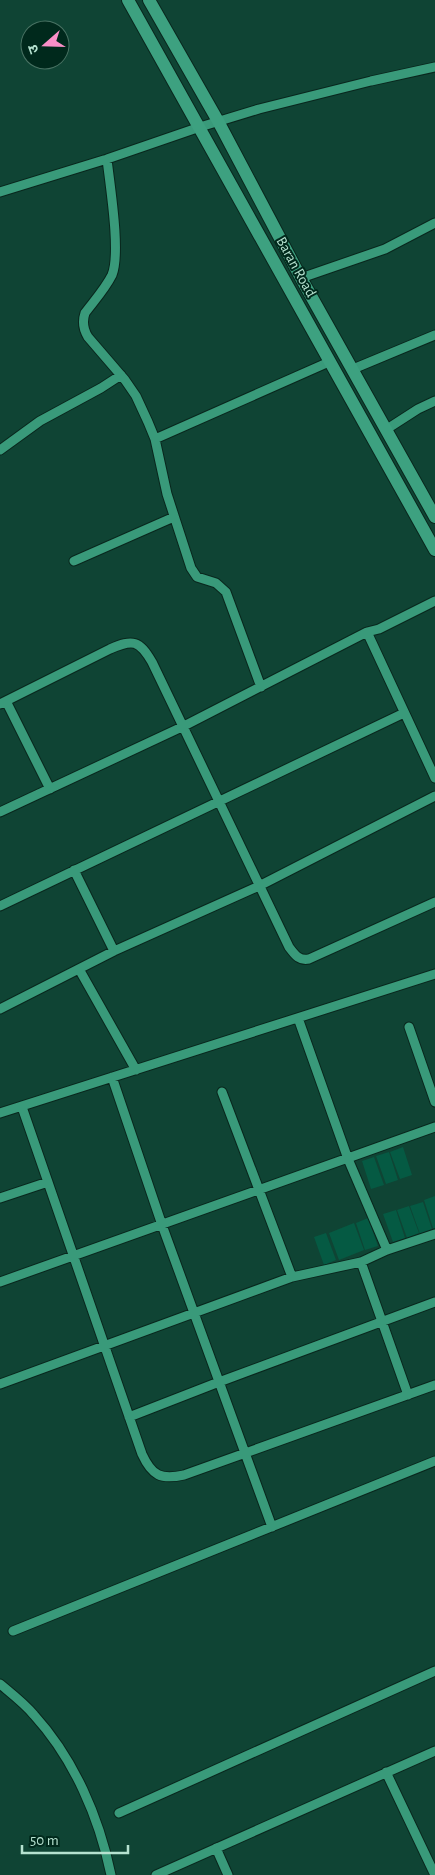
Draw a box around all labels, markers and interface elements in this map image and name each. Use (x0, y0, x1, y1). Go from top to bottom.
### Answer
north arrow (20, 20, 70, 70)
text: उ (25, 42, 42, 55)
street label: Baran Road (273, 234, 319, 300)
scale bar (22, 1822, 129, 1854)
text: 50 m (30, 1833, 59, 1848)

